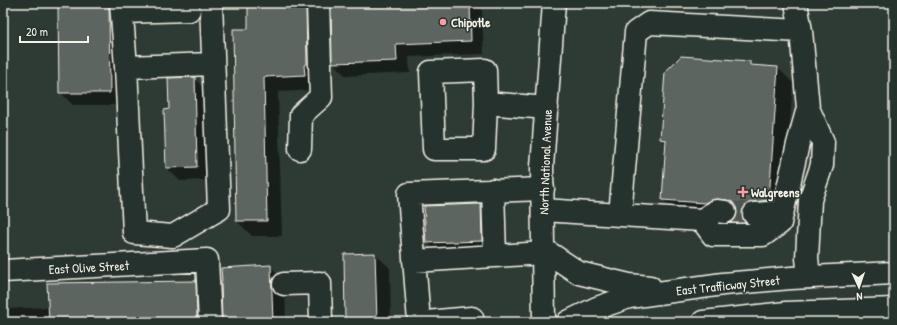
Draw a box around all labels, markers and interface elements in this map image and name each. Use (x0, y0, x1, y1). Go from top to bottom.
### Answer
place label: Chipotle (451, 13, 491, 32)
marker: Chipotle (438, 17, 448, 27)
scale bar (20, 18, 88, 44)
text: 20 m (26, 23, 48, 40)
street label: North National Avenue (534, 109, 556, 215)
place label: Walgreens (751, 183, 800, 202)
marker: Walgreens (738, 187, 748, 197)
street label: East Olive Street (48, 256, 130, 278)
north arrow (839, 267, 879, 307)
street label: East Trafficway Street (675, 271, 781, 299)
text: N (856, 290, 863, 304)

